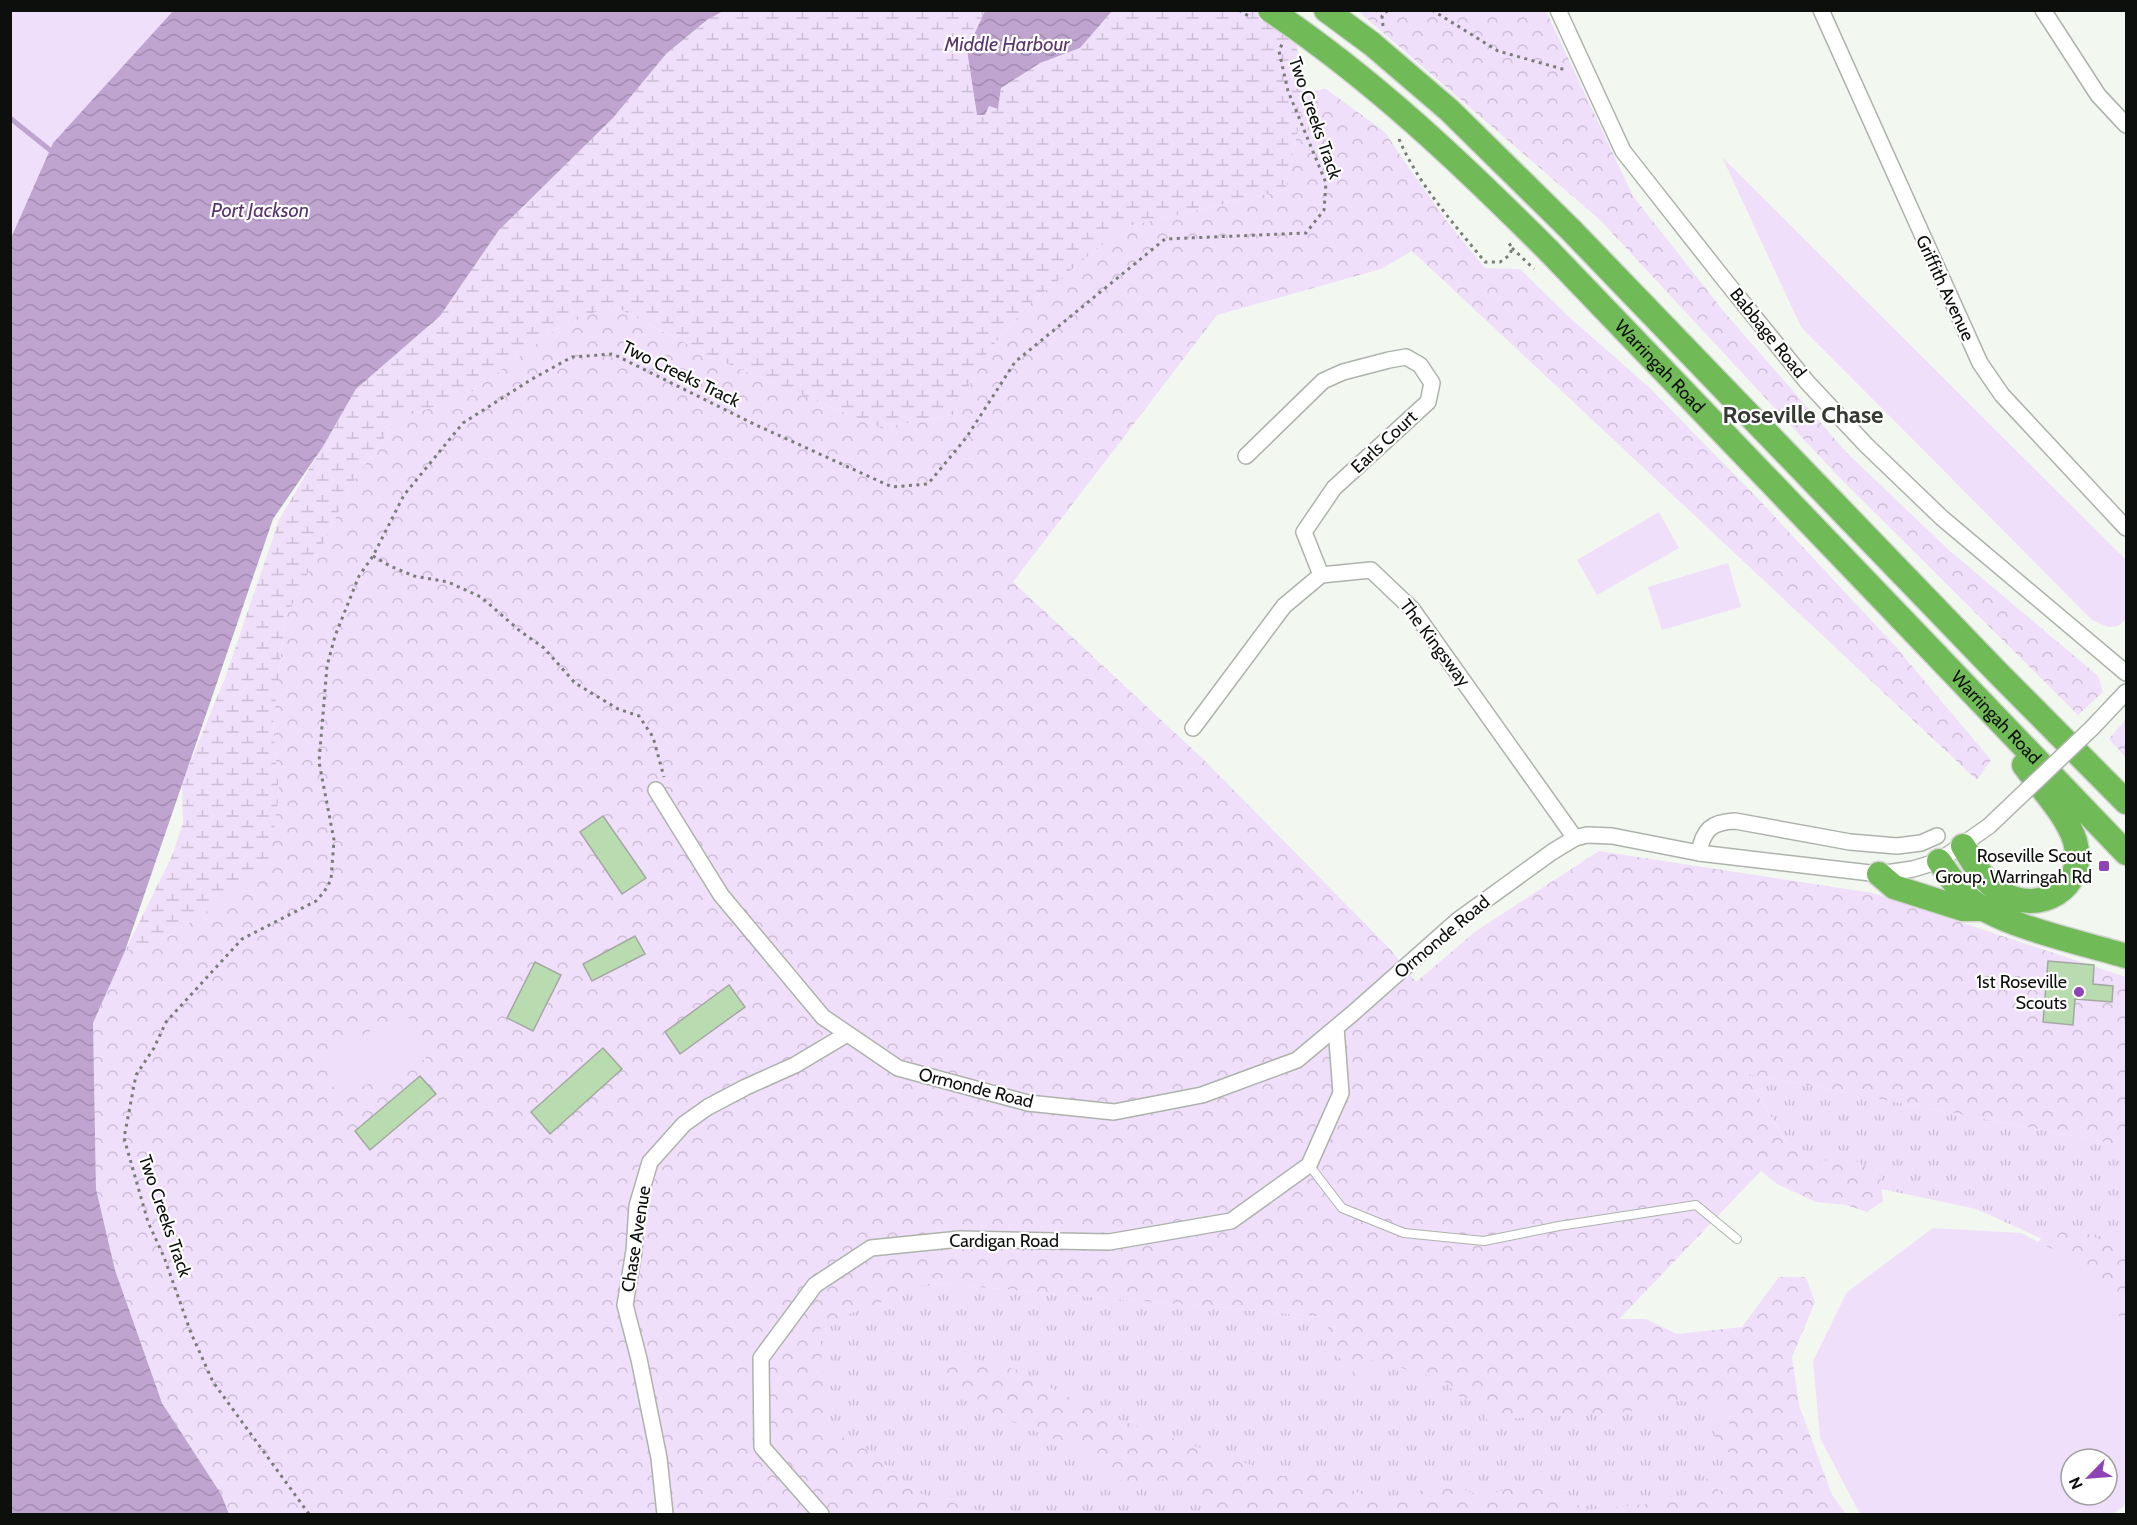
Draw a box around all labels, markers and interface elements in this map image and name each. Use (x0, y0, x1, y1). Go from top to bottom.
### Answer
water label: Middle Harbour (944, 32, 1070, 56)
street label: Two Creeks Track (1284, 54, 1347, 183)
water label: Port Jackson (211, 198, 309, 222)
street label: Griffith Avenue (1911, 232, 1979, 344)
street label: Babbage Road (1725, 284, 1811, 382)
street label: Warringah Road (1610, 315, 1709, 418)
street label: Two Creeks Track (619, 336, 744, 412)
district label: Roseville Chase (1723, 400, 1883, 429)
street label: Earls Court (1347, 406, 1421, 478)
street label: The Kingsway (1395, 595, 1475, 691)
street label: Warringah Road (1946, 666, 2046, 769)
place label: Roseville Scout Group, Warringah Rd (1935, 845, 2092, 888)
marker: Roseville Scout Group, Warringah Rd (2097, 859, 2111, 873)
street label: Ormonde Road (1390, 891, 1494, 983)
place label: 1st Roseville Scouts (1976, 971, 2067, 1014)
marker: 1st Roseville Scouts (2072, 985, 2086, 999)
street label: Ormonde Road (916, 1063, 1036, 1113)
street label: Two Creeks Track (134, 1152, 197, 1281)
street label: Chase Avenue (617, 1184, 655, 1294)
street label: Cardigan Road (949, 1230, 1059, 1252)
north arrow (2059, 1447, 2119, 1507)
text: N (2065, 1474, 2087, 1492)

